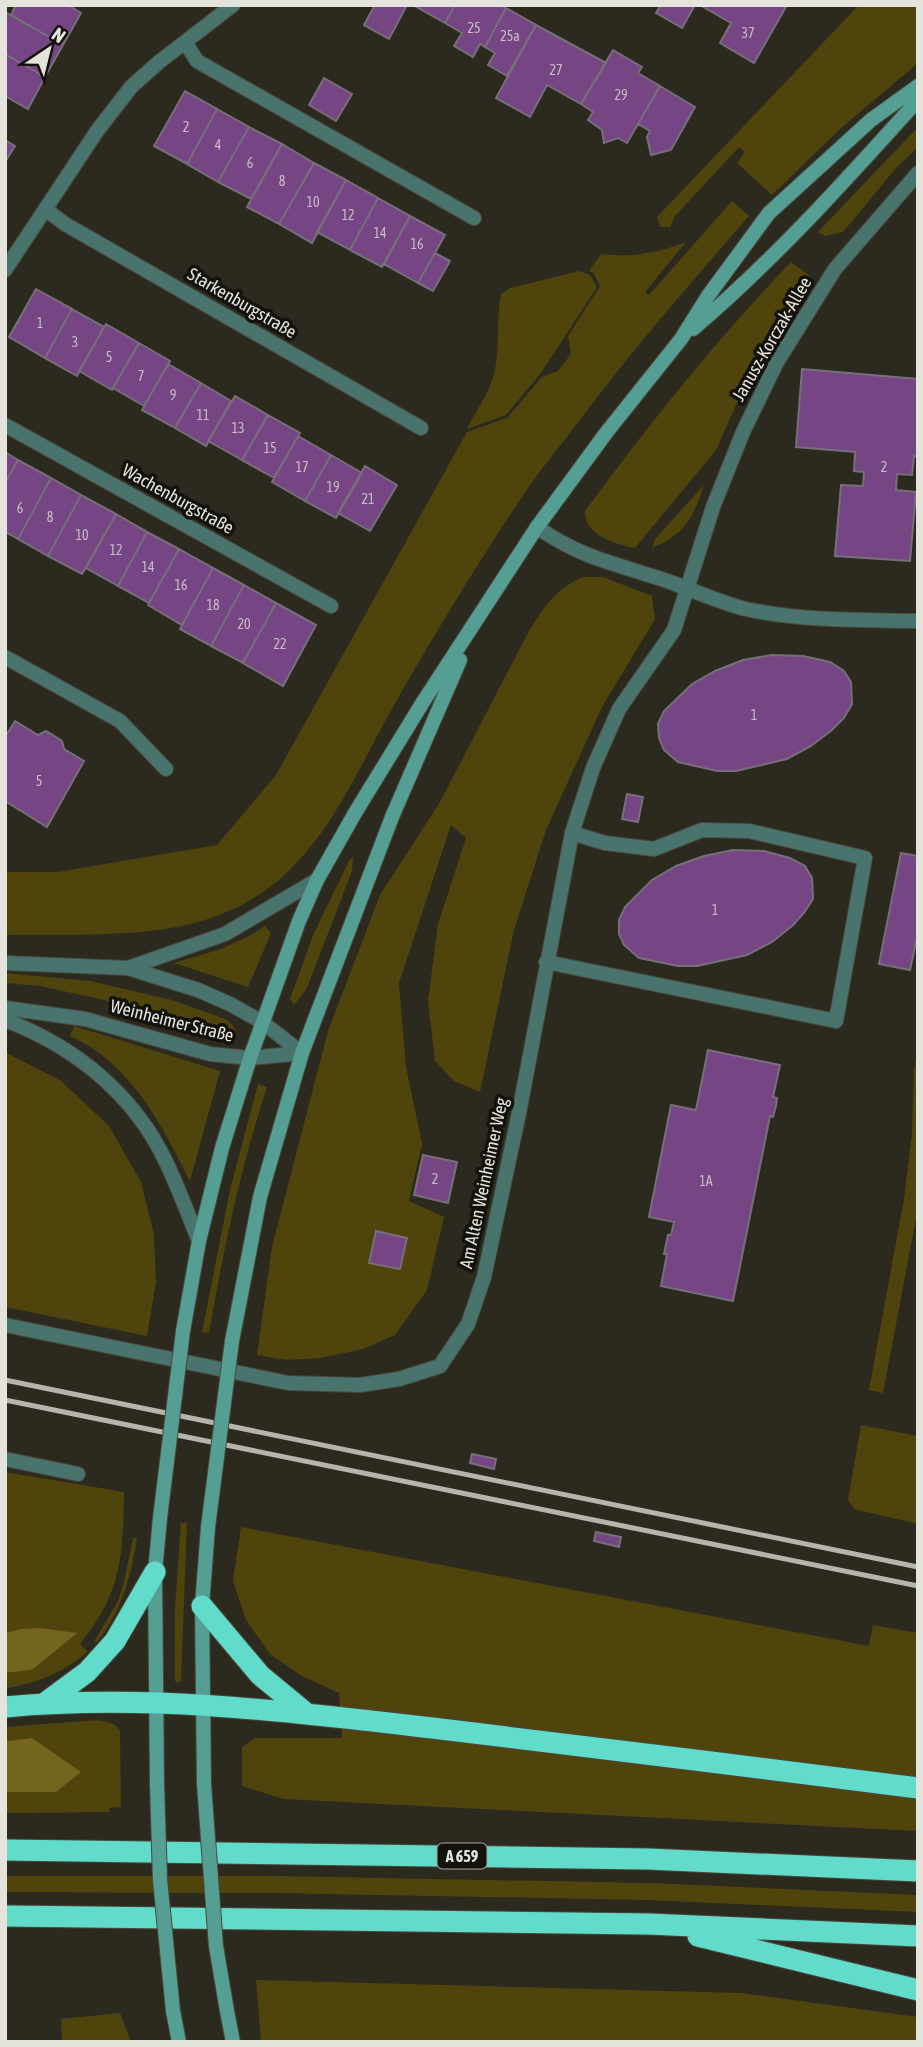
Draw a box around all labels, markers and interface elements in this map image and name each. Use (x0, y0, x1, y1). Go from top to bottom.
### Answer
north arrow (14, 14, 84, 84)
house number: 25 (467, 20, 481, 36)
text: N (48, 23, 70, 47)
house number: 37 (741, 25, 755, 41)
house number: 25a (500, 28, 520, 44)
house number: 27 (549, 62, 563, 78)
house number: 29 (614, 87, 628, 103)
house number: 2 (183, 119, 189, 135)
house number: 4 (215, 137, 222, 153)
house number: 6 (247, 155, 254, 171)
house number: 8 (279, 173, 286, 189)
house number: 10 (306, 194, 320, 210)
house number: 12 (341, 207, 355, 223)
house number: 14 (373, 225, 387, 241)
house number: 16 (410, 236, 424, 252)
street label: Starkenburgstraße (184, 263, 300, 342)
street label: Janusz-Korczak-Allee (728, 273, 816, 404)
house number: 1 (37, 315, 43, 331)
house number: 3 (72, 334, 78, 350)
house number: 5 (106, 349, 112, 365)
house number: 7 (138, 368, 144, 384)
house number: 9 (170, 387, 176, 403)
house number: 11 (196, 407, 210, 423)
house number: 13 (231, 420, 245, 436)
house number: 15 (263, 440, 277, 456)
street label: Wachenburgstraße (119, 459, 238, 538)
house number: 17 (295, 459, 309, 475)
house number: 2 (881, 459, 887, 475)
house number: 19 (326, 479, 340, 495)
house number: 21 (361, 491, 375, 507)
house number: 6 (17, 500, 24, 516)
house number: 8 (47, 509, 54, 525)
house number: 10 (75, 527, 89, 543)
house number: 12 (109, 542, 123, 558)
house number: 14 (141, 559, 155, 575)
house number: 16 (174, 577, 188, 593)
house number: 18 (206, 597, 220, 613)
house number: 20 (237, 616, 251, 632)
house number: 22 (273, 636, 287, 652)
house number: 1 (751, 707, 757, 723)
house number: 5 (36, 773, 42, 789)
house number: 1 (712, 902, 718, 918)
street label: Weinheimer Straße (108, 995, 236, 1046)
street label: Am Alten Weinheimer Weg (455, 1095, 512, 1270)
house number: 2 (432, 1171, 438, 1187)
house number: 1A (699, 1173, 713, 1189)
road number: A 659 (438, 1844, 486, 1868)

